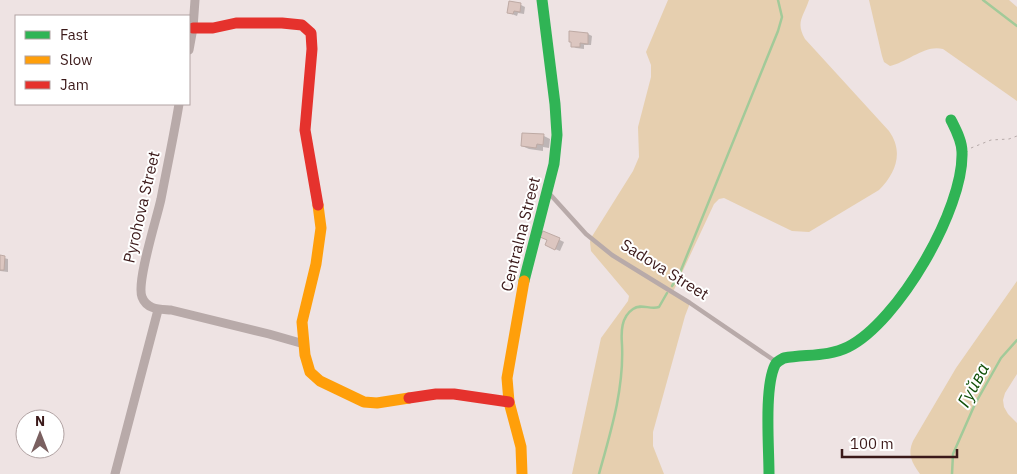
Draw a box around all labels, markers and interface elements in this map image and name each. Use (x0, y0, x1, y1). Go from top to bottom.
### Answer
legend (15, 15, 190, 105)
text: Fast (60, 25, 88, 44)
text: Slow (60, 50, 93, 69)
text: Jam (60, 75, 89, 94)
street label: Pyrohova Street (118, 149, 164, 265)
street label: Centralna Street (496, 175, 544, 293)
street label: Sadova Street (617, 234, 713, 304)
water label: Гуйва (952, 359, 994, 411)
north arrow (15, 409, 65, 459)
text: N (35, 412, 45, 430)
scale bar (842, 426, 957, 458)
text: 100 m (850, 434, 894, 453)

